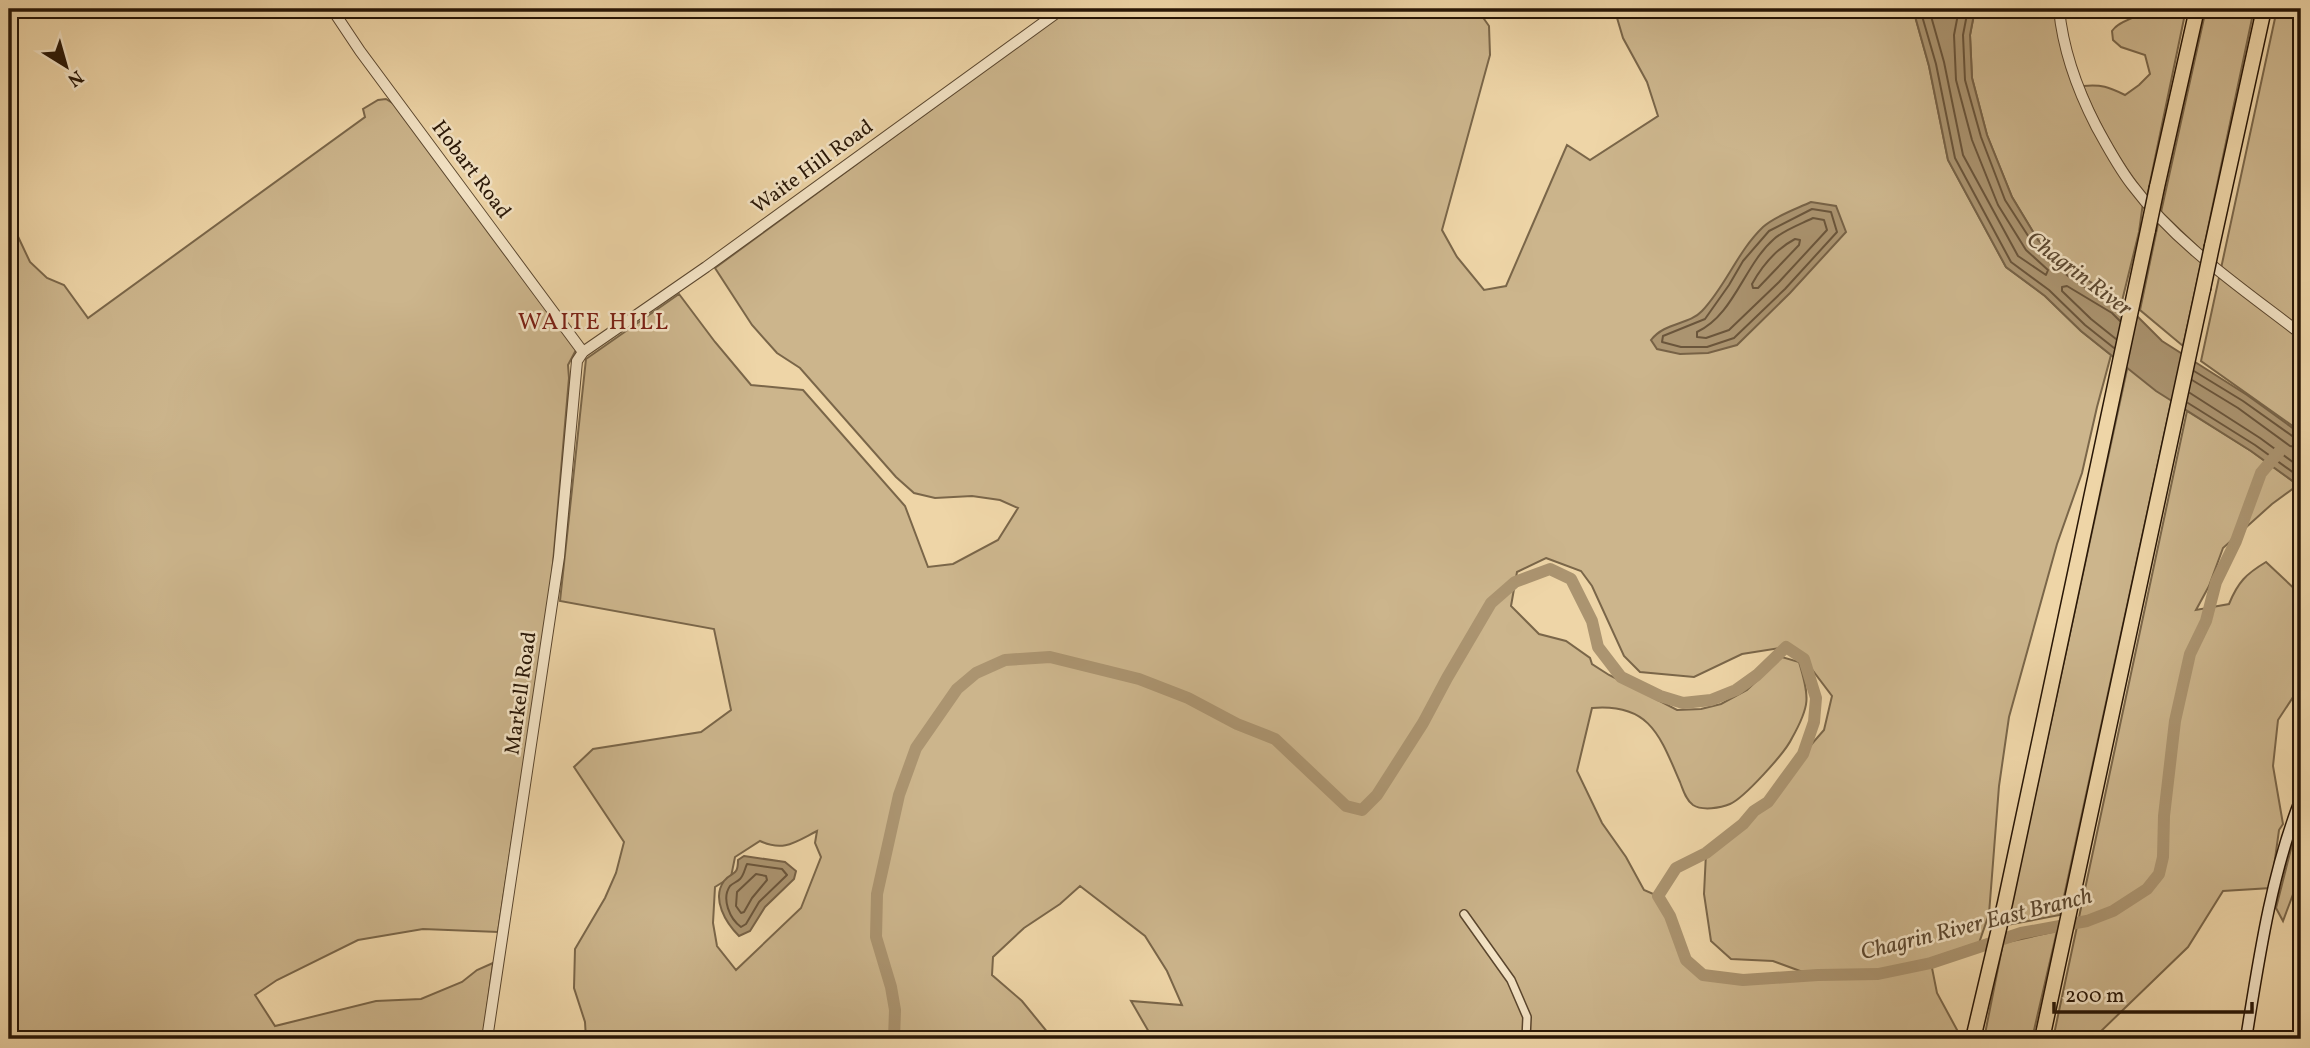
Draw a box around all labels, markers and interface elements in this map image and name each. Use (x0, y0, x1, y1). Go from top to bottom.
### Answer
north arrow (32, 32, 102, 102)
text: N (62, 63, 88, 93)
street label: Waite Hill Road (746, 113, 880, 221)
street label: Hobart Road (424, 115, 517, 225)
water label: Chagrin River (2019, 224, 2139, 325)
district label: WAITE HILL (518, 306, 670, 340)
street label: Markell Road (498, 630, 544, 757)
water label: Chagrin River East Branch (1857, 881, 2096, 969)
scale bar (2054, 971, 2252, 1015)
text: 200 m (2065, 982, 2125, 1011)

